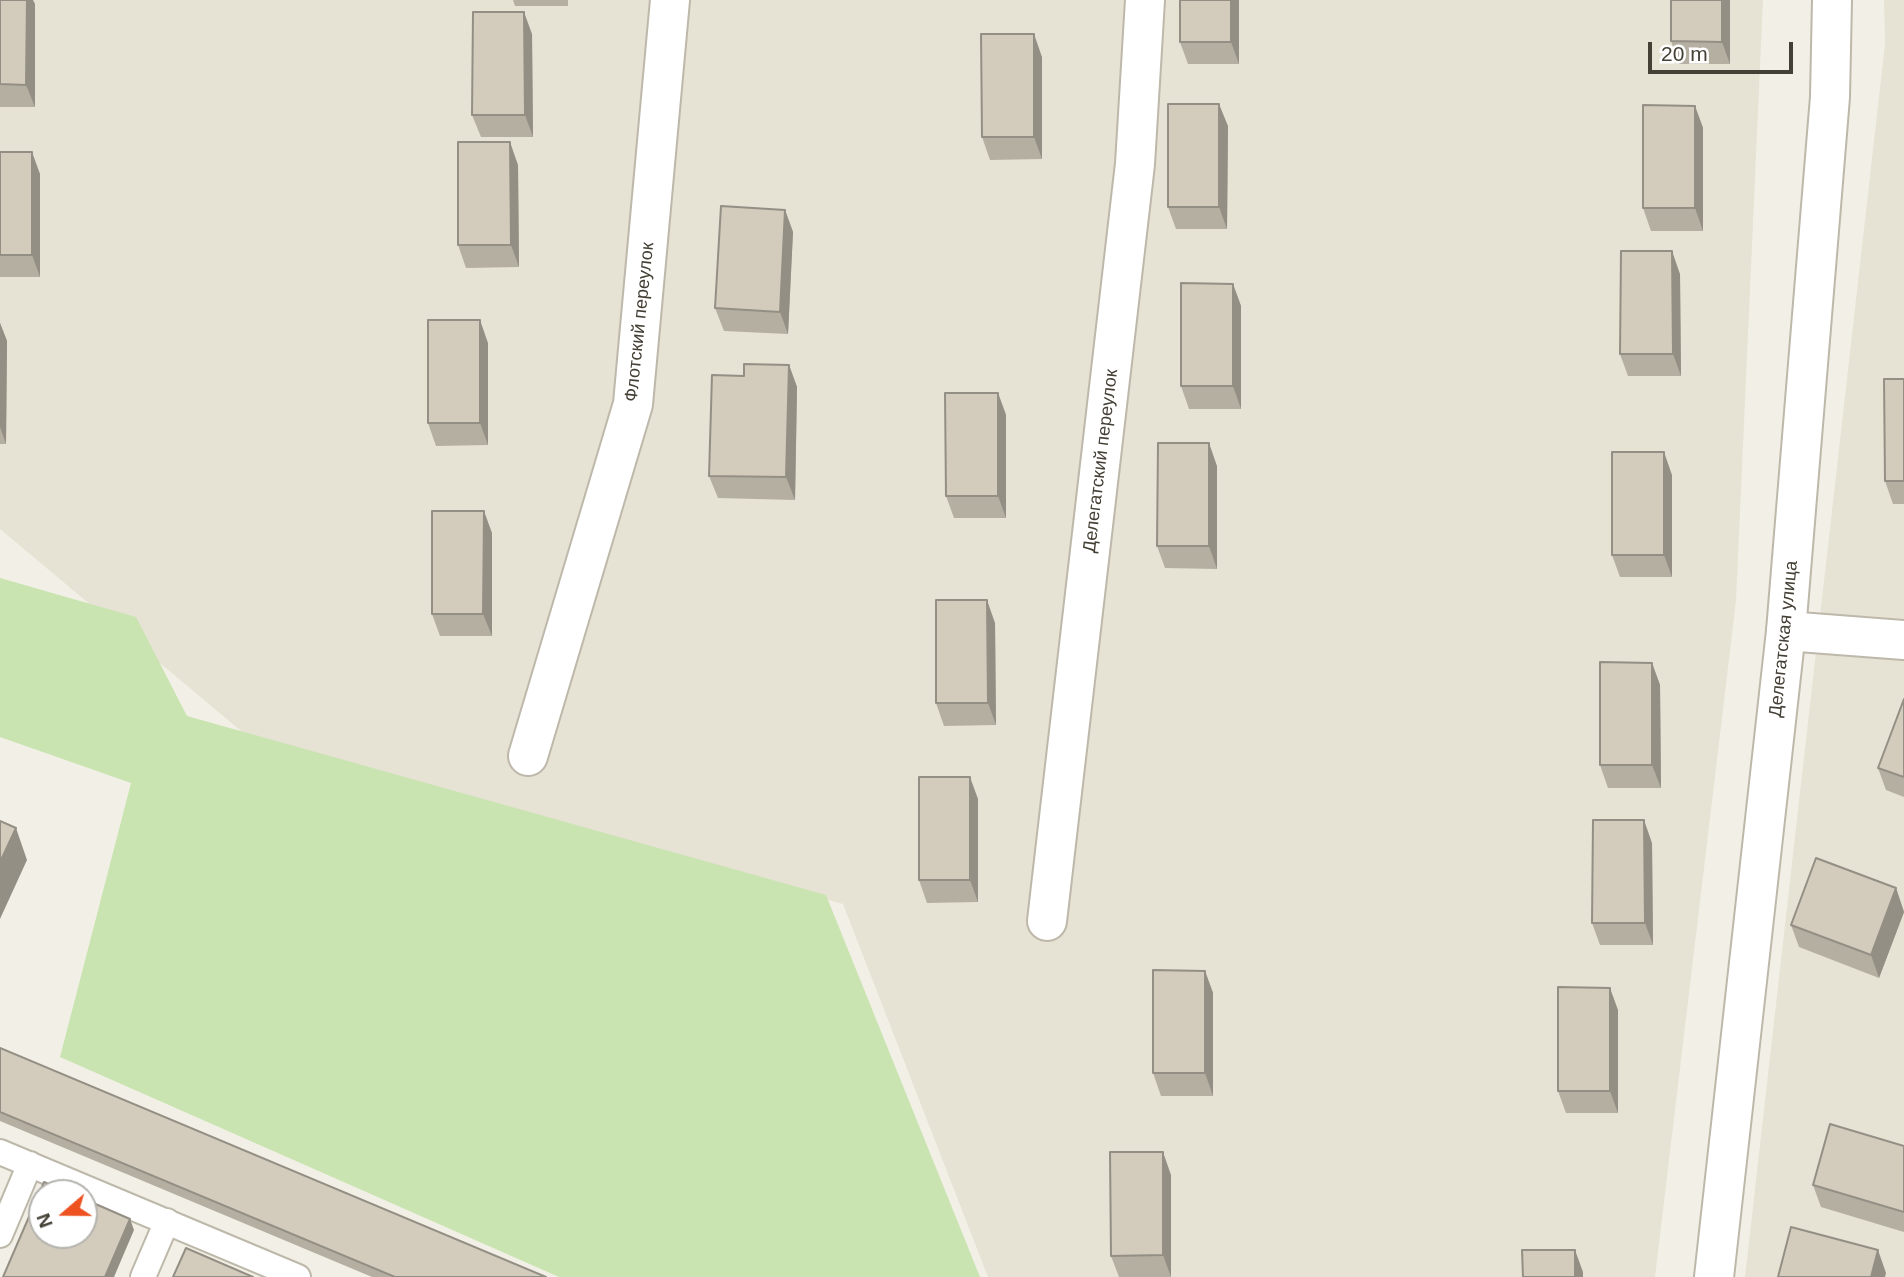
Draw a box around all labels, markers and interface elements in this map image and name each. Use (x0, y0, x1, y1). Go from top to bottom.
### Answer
scale bar (1652, 28, 1797, 72)
text: 20 m (1661, 42, 1708, 65)
street label: Флотский переулок (621, 241, 659, 403)
street label: Делегатский переулок (1079, 368, 1123, 554)
street label: Делегатская улица (1765, 560, 1803, 718)
north arrow (28, 1179, 98, 1249)
text: N (32, 1211, 57, 1231)

